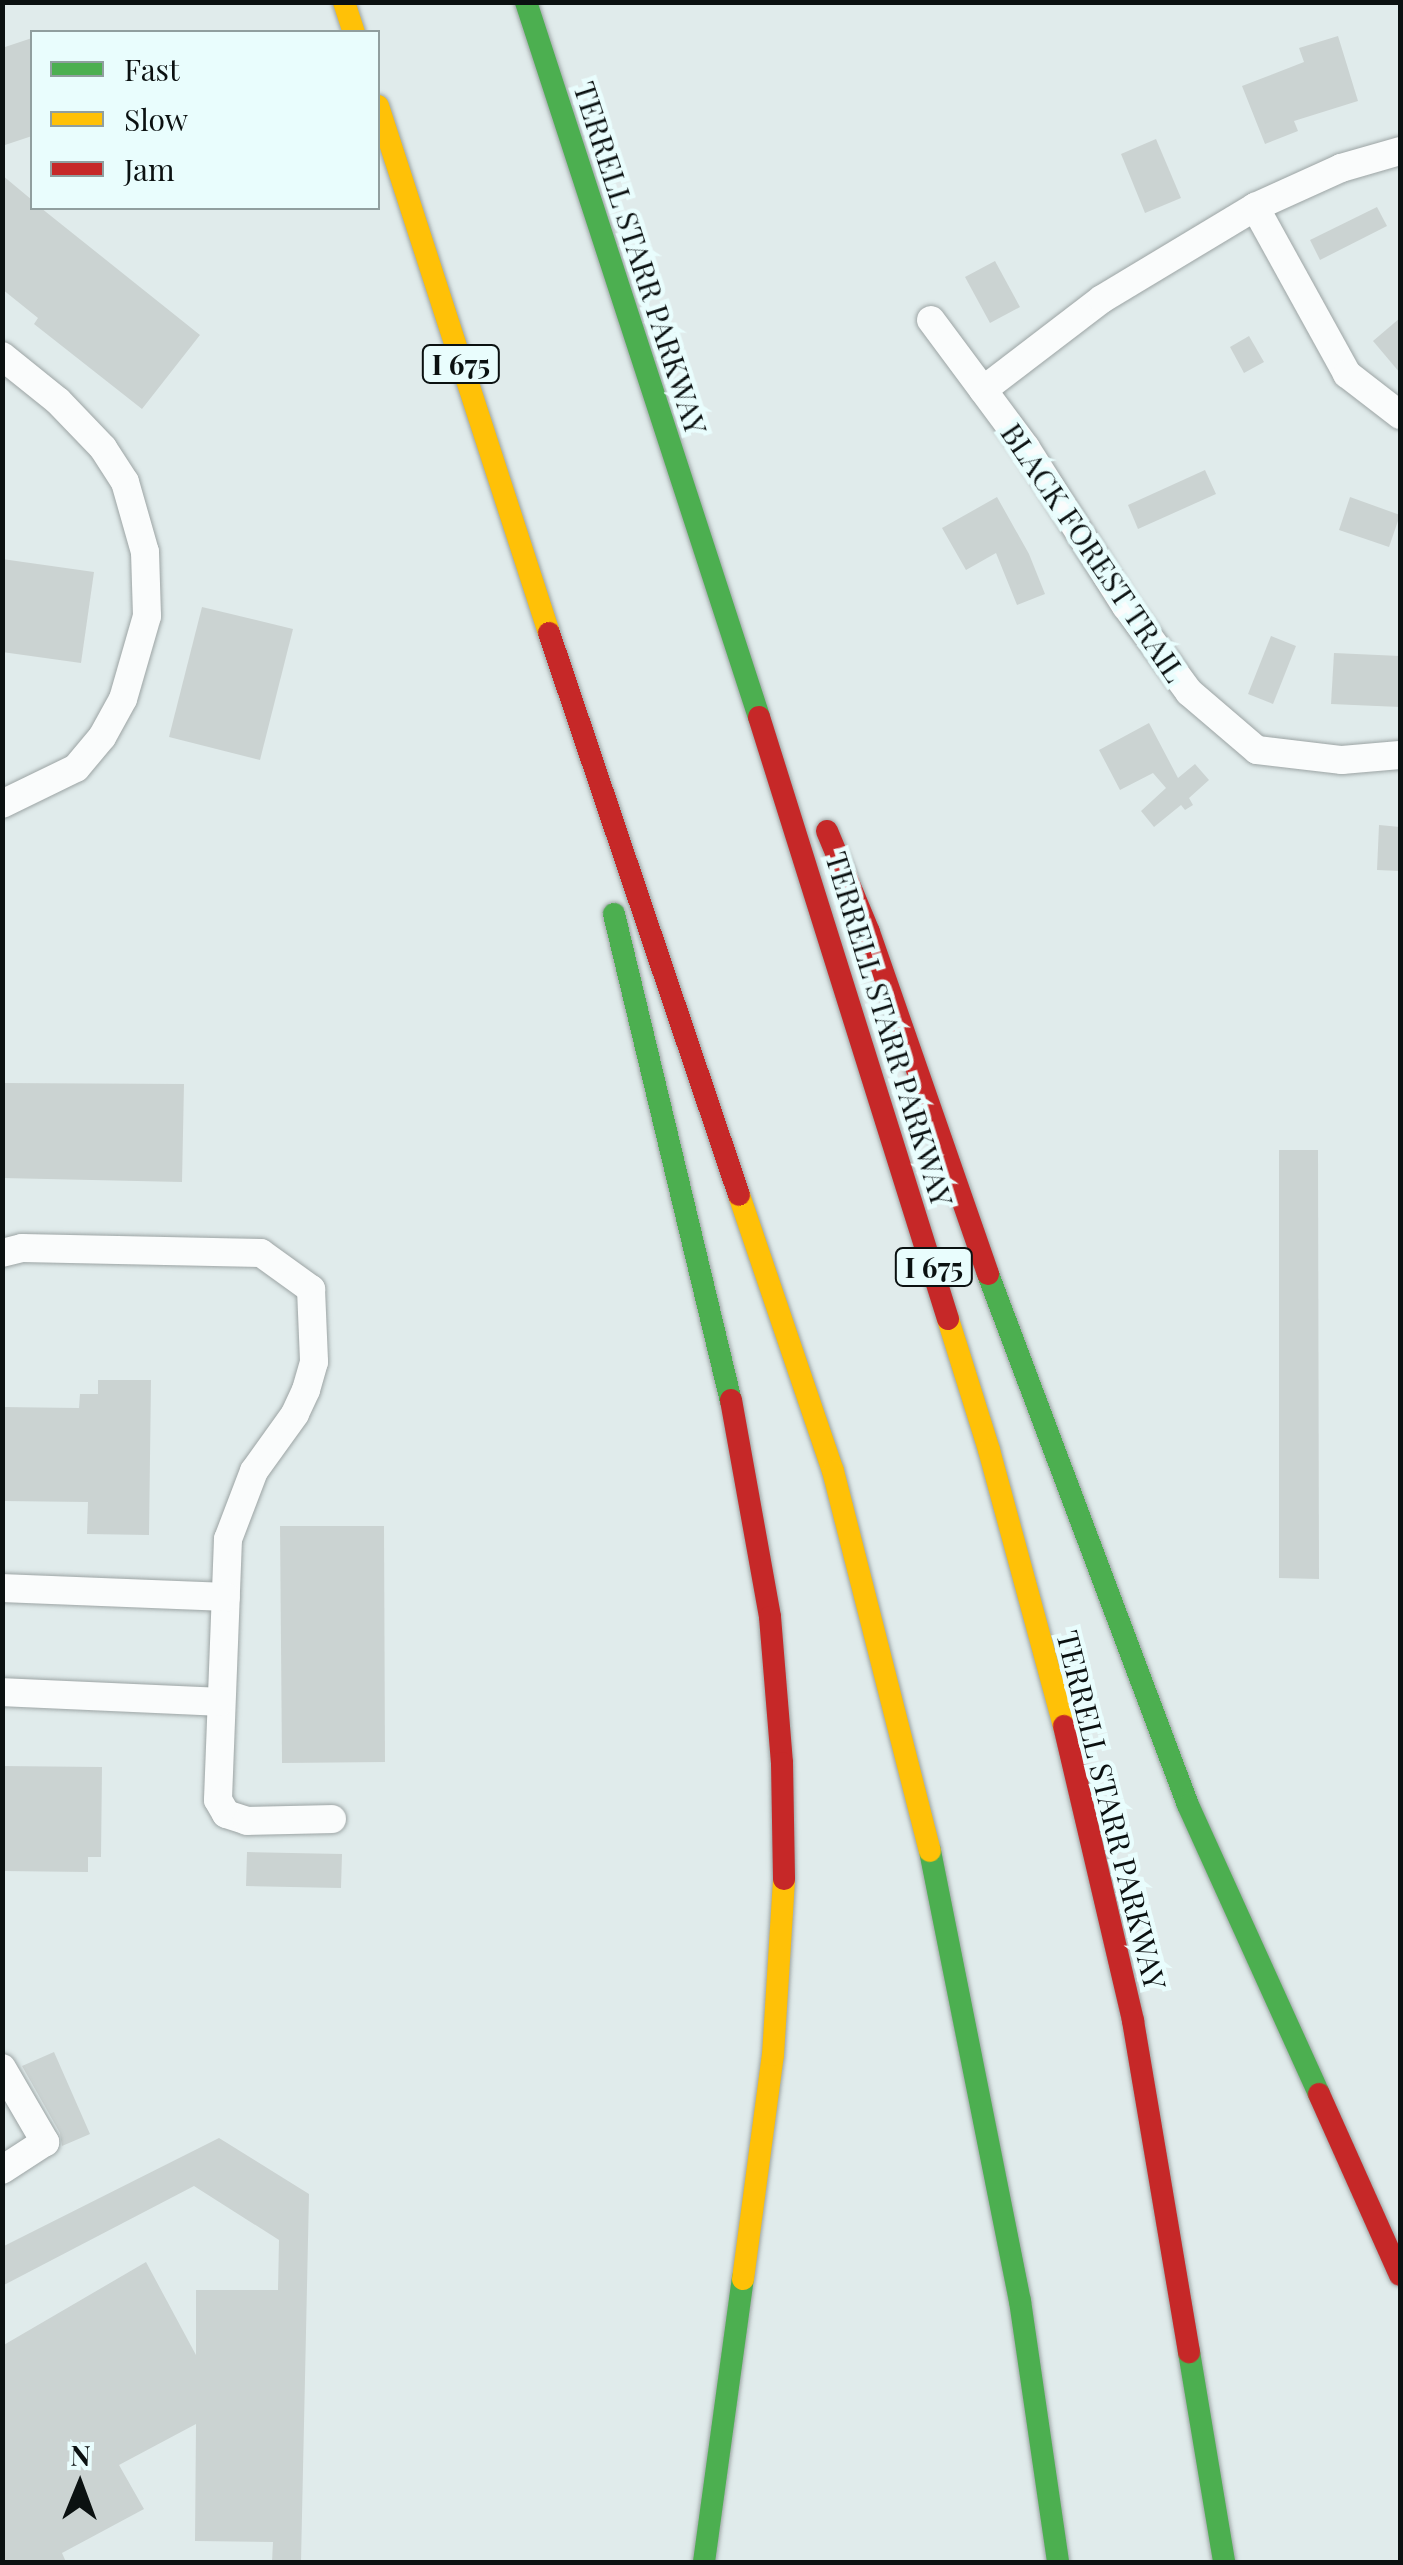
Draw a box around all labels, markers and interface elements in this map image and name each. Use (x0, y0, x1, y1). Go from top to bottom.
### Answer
legend (30, 30, 380, 210)
text: Fast (124, 49, 180, 89)
street label: TERRELL STARR PARKWAY (567, 77, 715, 439)
text: Slow (124, 99, 188, 139)
text: Jam (124, 149, 175, 189)
road number: I 675 (421, 341, 501, 387)
street label: BLACK FOREST TRAIL (994, 415, 1194, 689)
street label: TERRELL STARR PARKWAY (819, 847, 961, 1211)
road number: I 675 (894, 1244, 974, 1290)
street label: TERRELL STARR PARKWAY (1050, 1627, 1174, 1993)
north arrow (30, 2435, 130, 2535)
text: N (70, 2436, 91, 2473)

